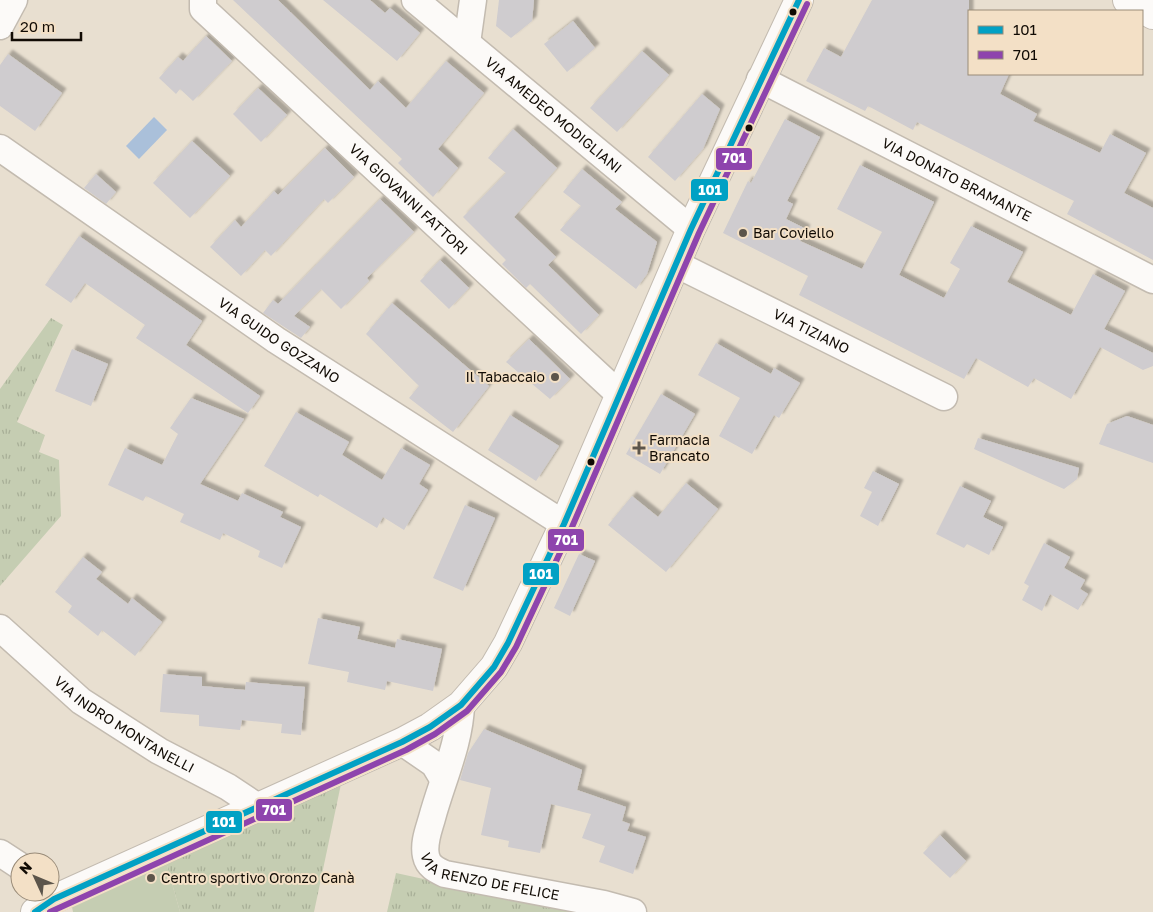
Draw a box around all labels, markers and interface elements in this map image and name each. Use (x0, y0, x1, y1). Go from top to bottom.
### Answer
unlabelled marker (788, 7, 798, 17)
scale bar (12, 10, 81, 42)
legend (968, 10, 1143, 75)
text: 20 m (20, 17, 55, 35)
text: 101 (1013, 20, 1037, 38)
text: 701 (1013, 45, 1038, 63)
street label: VIA AMEDEO MODIGLIANI (482, 53, 626, 176)
unlabelled marker (744, 123, 754, 133)
street label: VIA DONATO BRAMANTE (879, 134, 1035, 224)
street label: VIA GIOVANNI FATTORI (346, 140, 472, 258)
line badge: 701 (715, 147, 753, 171)
text: 701 (722, 149, 746, 166)
line badge: 101 (690, 178, 729, 202)
text: 101 (698, 181, 722, 198)
place label: Bar Coviello (753, 224, 834, 241)
marker: Bar Coviello (737, 227, 749, 239)
street label: VIA GUIDO GOZZANO (215, 294, 343, 387)
street label: VIA TIZIANO (771, 305, 853, 357)
place label: Il Tabaccaio (465, 368, 545, 385)
marker: Il Tabaccaio (549, 371, 561, 383)
place label: Farmacia Brancato (649, 431, 710, 464)
marker: Farmacia Brancato (633, 442, 645, 454)
unlabelled marker (586, 457, 596, 467)
line badge: 701 (547, 528, 585, 552)
text: 701 (554, 531, 578, 548)
line badge: 101 (522, 562, 560, 586)
text: 101 (529, 565, 553, 582)
street label: VIA INDRO MONTANELLI (51, 672, 197, 776)
line badge: 701 (255, 798, 293, 822)
text: 701 (262, 801, 286, 818)
line badge: 101 (205, 810, 243, 834)
text: 101 (212, 813, 236, 830)
street label: VIA RENZO DE FELICE (417, 851, 561, 903)
north arrow (10, 852, 60, 902)
text: N (15, 858, 35, 877)
place label: Centro sportivo Oronzo Canà (161, 869, 355, 886)
marker: Centro sportivo Oronzo Canà (145, 872, 157, 884)

